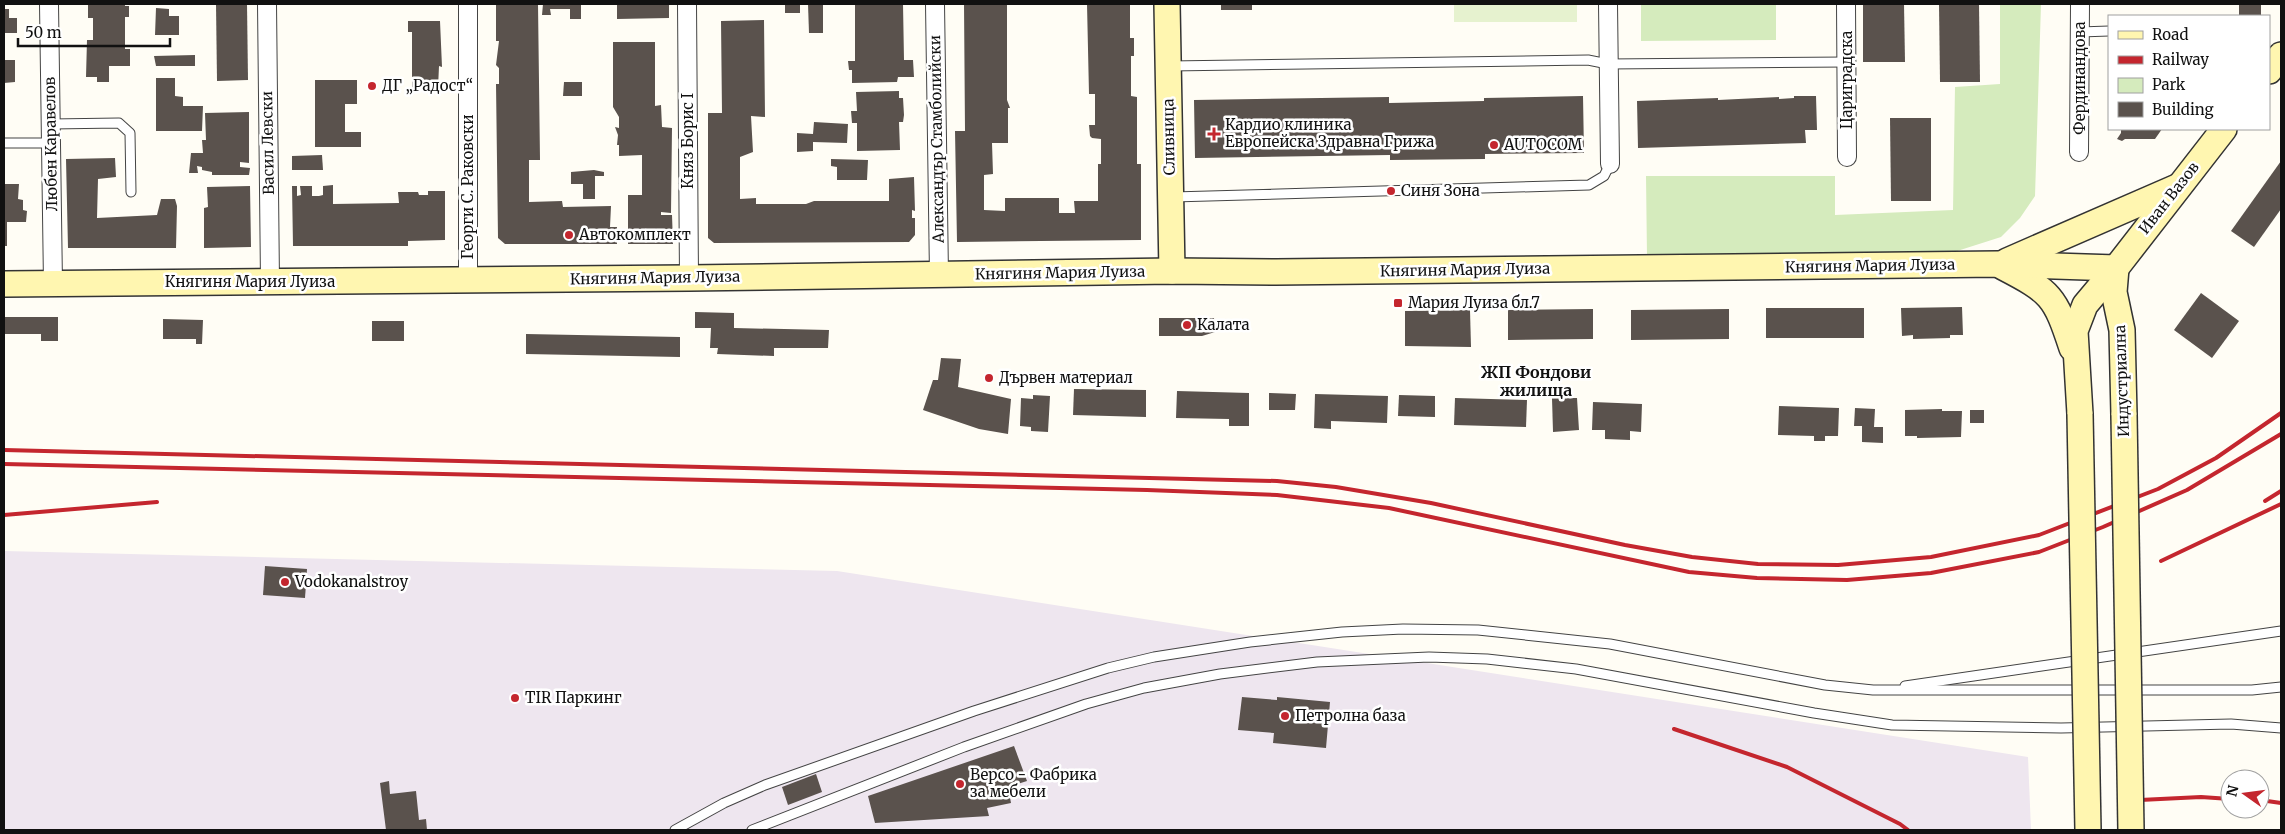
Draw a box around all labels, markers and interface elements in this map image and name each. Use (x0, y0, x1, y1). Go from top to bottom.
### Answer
scale bar (18, 15, 170, 47)
legend (2108, 15, 2270, 130)
street label: Фердинандова (2070, 21, 2089, 135)
text: 50 m (25, 23, 62, 42)
text: Road (2152, 25, 2188, 44)
street label: Цариградска (1837, 31, 1856, 129)
street label: Александър Стамболийски (925, 35, 948, 244)
text: Railway (2152, 50, 2209, 69)
text: Park (2152, 75, 2186, 94)
street label: Любен Каравелов (40, 76, 61, 211)
place label: ДГ „Радост“ (382, 76, 473, 95)
marker: ДГ „Радост“ (366, 80, 378, 92)
street label: Васил Левски (257, 91, 278, 195)
street label: Княз Борис I (678, 93, 697, 189)
street label: Сливница (1158, 98, 1179, 176)
text: Building (2152, 100, 2214, 119)
street label: Георги С. Раковски (458, 114, 477, 260)
place label: Кардио клиника Европейска Здравна Грижа (1225, 115, 1434, 151)
marker: Кардио клиника Европейска Здравна Грижа (1207, 127, 1221, 141)
place label: AUTOCOM (1503, 135, 1583, 154)
marker: AUTOCOM (1488, 139, 1500, 151)
street label: Иван Вазов (2134, 158, 2203, 238)
place label: Синя Зона (1401, 181, 1480, 200)
marker: Синя Зона (1385, 185, 1397, 197)
place label: Автокомплект (578, 225, 691, 244)
marker: Автокомплект (563, 229, 575, 241)
street label: Княгиня Мария Луиза (1785, 255, 1955, 276)
street label: Княгиня Мария Луиза (1380, 259, 1550, 280)
street label: Княгиня Мария Луиза (975, 262, 1145, 283)
street label: Княгиня Мария Луиза (570, 267, 740, 288)
street label: Княгиня Мария Луиза (165, 272, 335, 291)
place label: Мария Луиза бл.7 (1408, 293, 1540, 312)
marker: Мария Луиза бл.7 (1392, 297, 1404, 309)
place label: Калата (1197, 315, 1250, 334)
marker: Калата (1181, 319, 1193, 331)
street label: Индустриална (2110, 325, 2133, 437)
district label: ЖП Фондови жилища (1481, 362, 1591, 400)
place label: Дървен материал (999, 368, 1133, 387)
marker: Дървен материал (983, 372, 995, 384)
place label: Vodokanalstroy (294, 572, 408, 591)
marker: Vodokanalstroy (279, 576, 291, 588)
place label: TIR Паркинг (525, 688, 622, 707)
marker: TIR Паркинг (509, 692, 521, 704)
place label: Петролна база (1295, 706, 1406, 725)
marker: Петролна база (1279, 710, 1291, 722)
place label: Версо - Фабрика за мебели (970, 765, 1097, 801)
north arrow (2220, 769, 2270, 819)
marker: Версо - Фабрика за мебели (954, 778, 966, 790)
text: N (2222, 783, 2242, 798)

